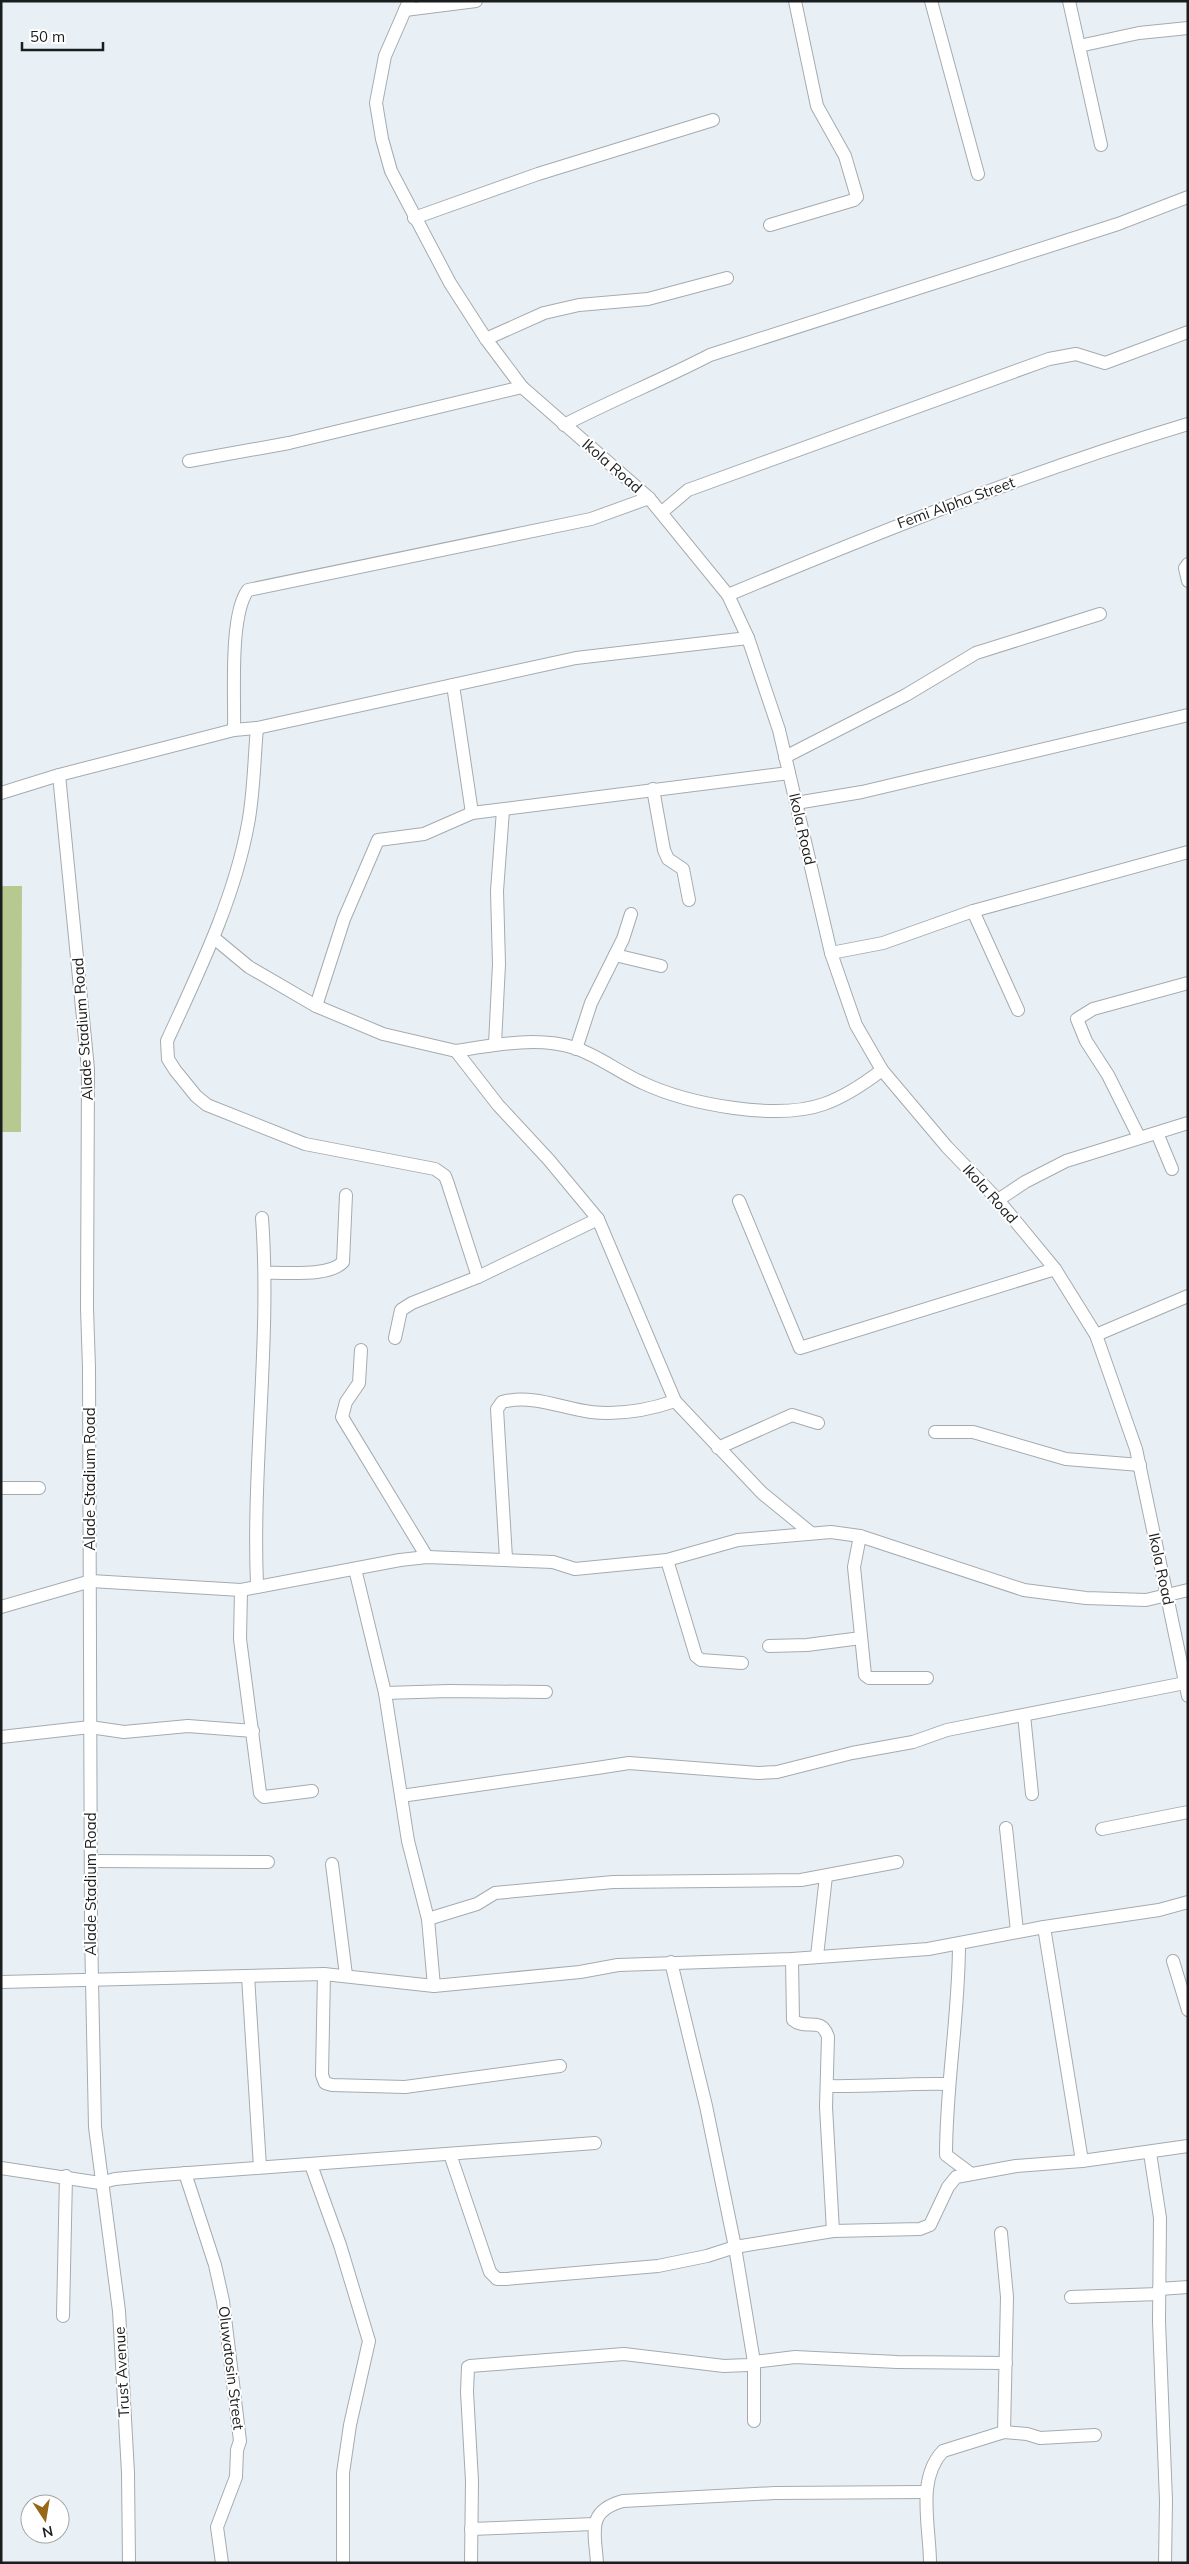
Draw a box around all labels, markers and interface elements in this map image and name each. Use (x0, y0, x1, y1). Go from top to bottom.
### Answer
scale bar (22, 20, 104, 52)
text: 50 m (30, 27, 65, 46)
street label: Ikola Road (578, 434, 646, 497)
street label: Femi Alpha Street (894, 472, 1017, 533)
street label: Ikola Road (785, 791, 820, 867)
street label: Alade Stadium Road (68, 957, 97, 1101)
street label: Ikola Road (959, 1160, 1022, 1227)
street label: Alade Stadium Road (80, 1407, 99, 1551)
street label: Ikola Road (1145, 1531, 1178, 1607)
street label: Alade Stadium Road (81, 1812, 100, 1956)
street label: Oluwatosin Street (214, 2305, 249, 2431)
street label: Trust Avenue (110, 2326, 133, 2418)
north arrow (20, 2494, 70, 2544)
text: N (41, 2522, 55, 2542)

